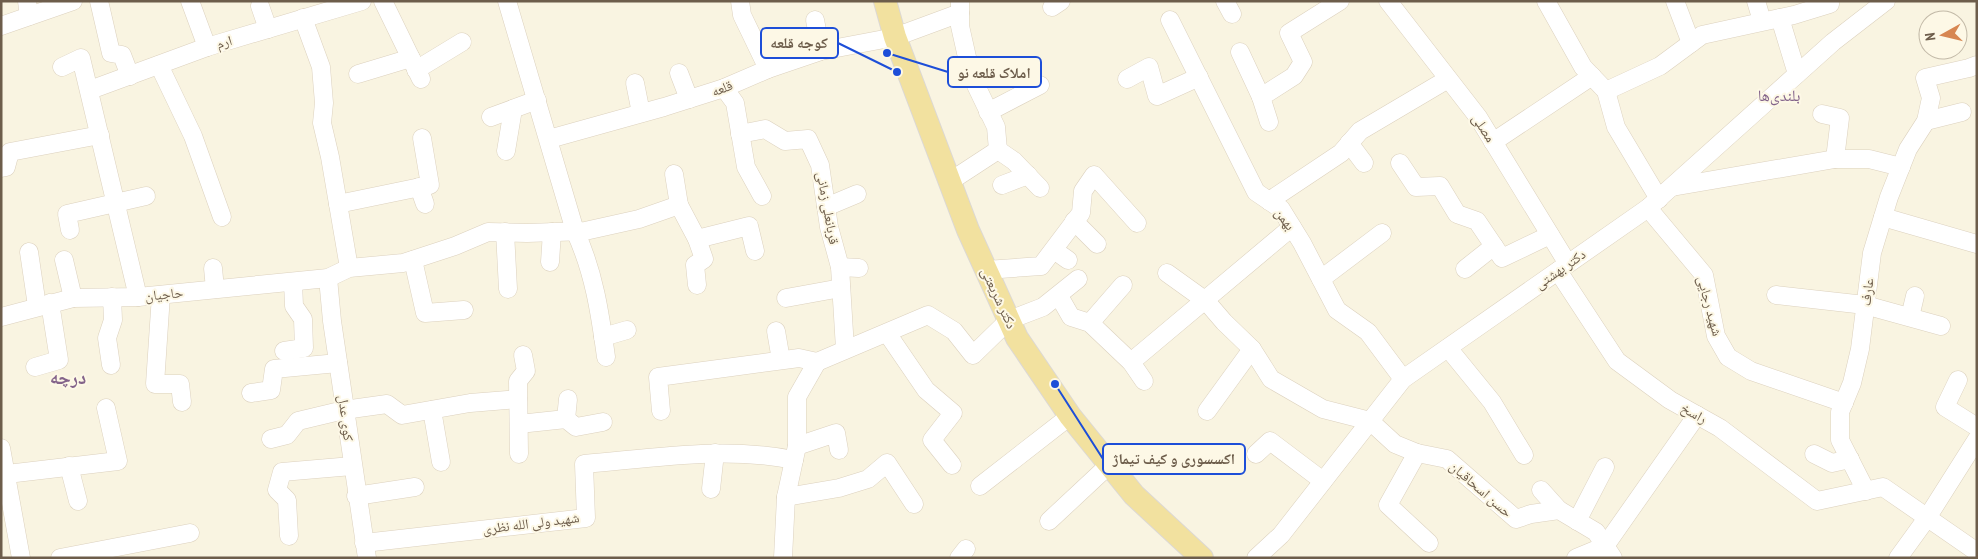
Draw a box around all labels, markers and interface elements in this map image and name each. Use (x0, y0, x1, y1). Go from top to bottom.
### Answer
north arrow (1918, 10, 1968, 60)
callout: کوجه قلعه (761, 28, 838, 58)
street label: ارم (214, 31, 234, 54)
text: N (1921, 32, 1940, 42)
text: کوجه قلعه (770, 33, 828, 52)
callout: املاک قلعه نو (948, 57, 1041, 87)
text: املاک قلعه نو (957, 63, 1031, 82)
street label: قلعه (709, 76, 735, 100)
district label: بلندی‌ها (1758, 85, 1800, 106)
street label: مصلی (1468, 110, 1500, 146)
street label: قربانعلی زمانی (813, 170, 843, 246)
street label: بهمن (1271, 204, 1299, 234)
street label: دکتر بهشتی (1531, 245, 1589, 293)
street label: دکتر شریعتی (977, 265, 1021, 332)
street label: شهید رجایی (1693, 274, 1727, 338)
street label: عارف (1856, 277, 1878, 307)
street label: حاجیان (144, 283, 184, 305)
district label: درچه (50, 365, 86, 389)
street label: کوی عدل (334, 394, 358, 442)
street label: راسخ (1677, 399, 1710, 428)
callout: اکسسوری و کیف تیماژ (1103, 444, 1245, 474)
text: اکسسوری و کیف تیماژ (1112, 449, 1235, 468)
street label: حسن اسحاقیان (1446, 457, 1516, 521)
street label: شهید ولی الله نظری (482, 508, 580, 538)

